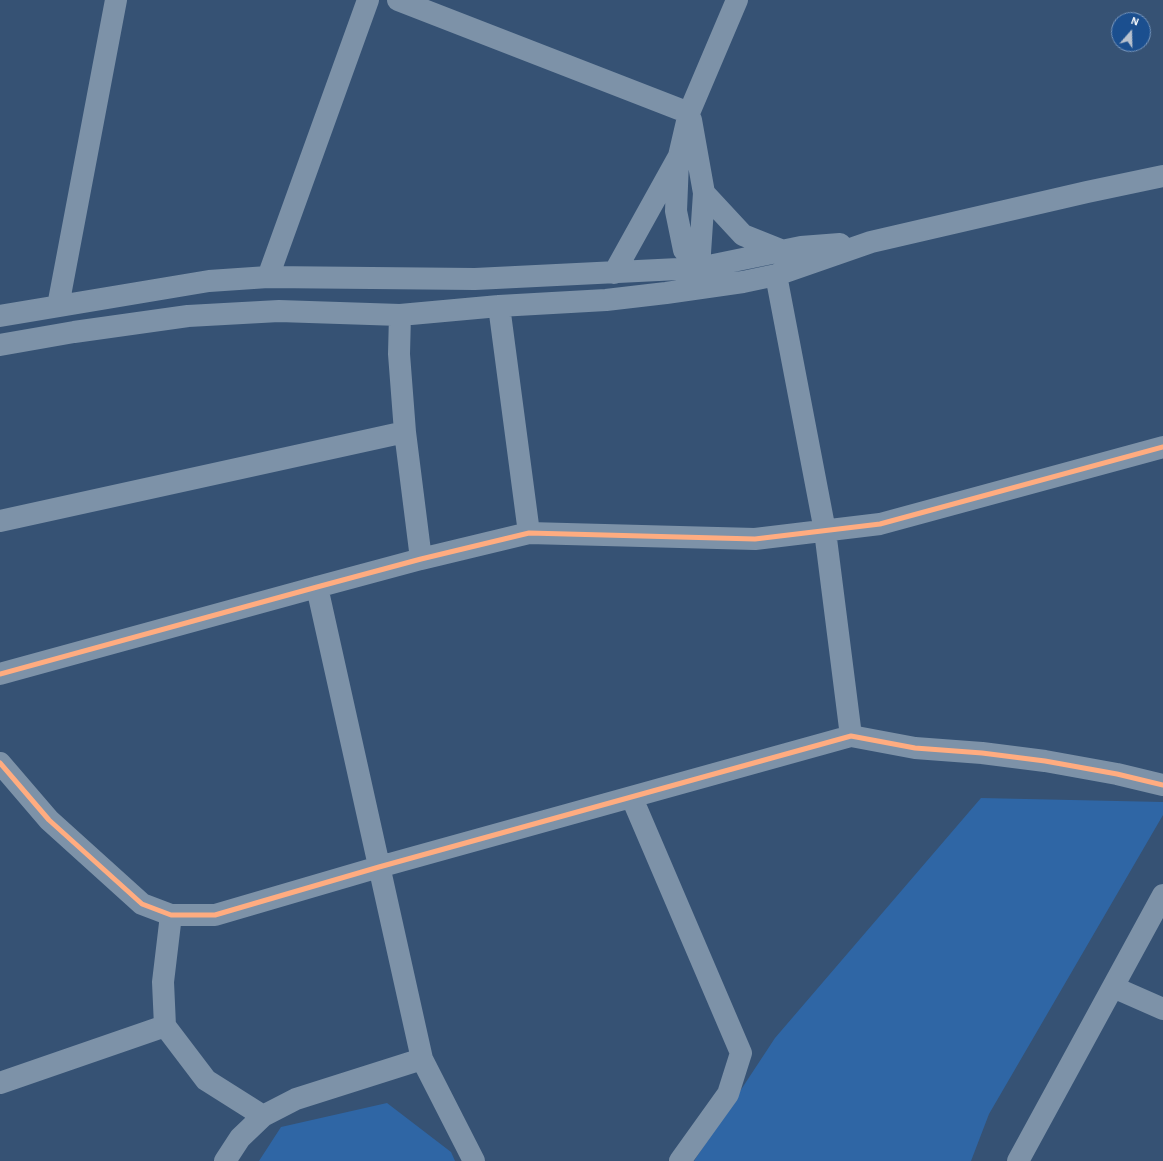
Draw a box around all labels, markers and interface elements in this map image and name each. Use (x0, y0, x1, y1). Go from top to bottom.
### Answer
north arrow (1111, 12, 1151, 52)
text: N (1129, 15, 1140, 28)

